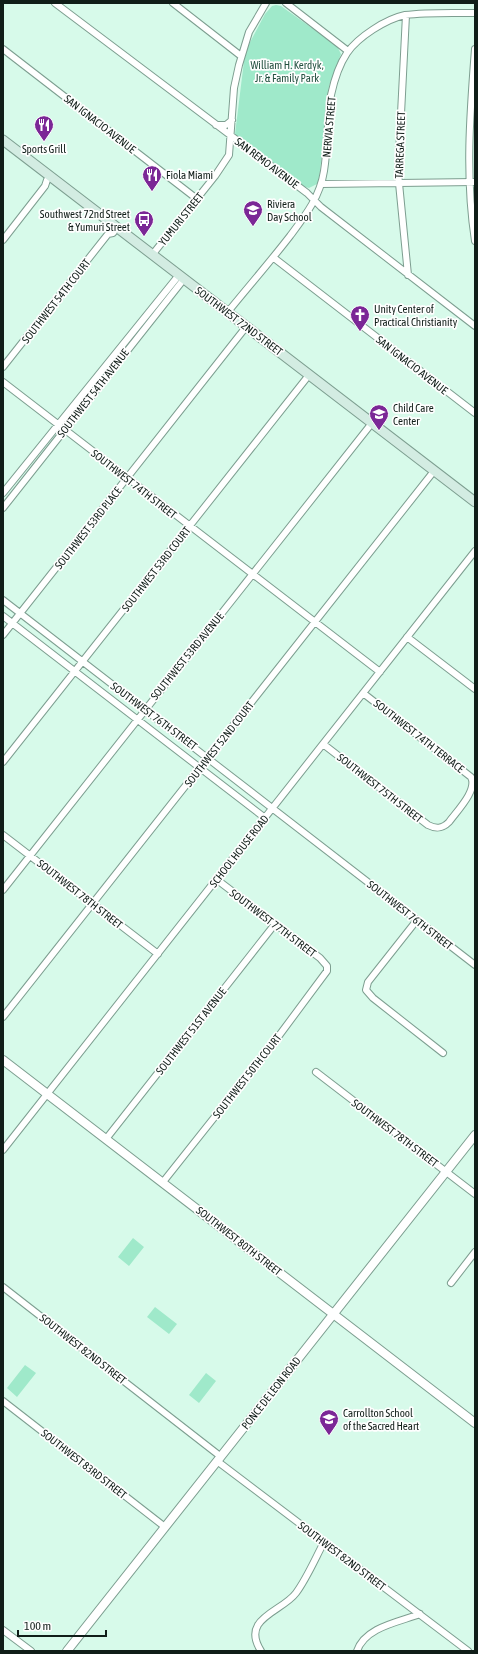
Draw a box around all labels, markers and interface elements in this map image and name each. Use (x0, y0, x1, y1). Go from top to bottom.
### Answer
park label: William H. Kerdyk, Jr. & Family Park (250, 59, 324, 84)
street label: SAN IGNACIO AVENUE (62, 92, 138, 156)
street label: NERVIA STREET (320, 96, 338, 158)
street label: TARREGA STREET (393, 111, 407, 179)
restaurant icon: Sports Grill (33, 114, 55, 142)
street label: SAN REMO AVENUE (233, 135, 301, 191)
place label: Sports Grill (22, 143, 66, 155)
restaurant icon: Fiola Miami (141, 164, 163, 192)
place label: Fiola Miami (166, 169, 213, 181)
street label: YUMURI STREET (156, 190, 206, 248)
place label: Riviera Day School (267, 198, 312, 223)
school or university icon: Riviera Day School (242, 199, 264, 227)
place label: Southwest 72nd Street & Yumuri Street (40, 208, 130, 233)
bus stop icon: Southwest 72nd Street & Yumuri Street (133, 209, 155, 237)
street label: SOUTHWEST 54TH COURT (19, 256, 93, 345)
street label: SOUTHWEST 72ND STREET (193, 284, 285, 358)
place label: Unity Center of Practical Christianity (374, 303, 458, 328)
church icon: Unity Center of Practical Christianity (349, 304, 371, 332)
street label: SAN IGNACIO AVENUE (374, 333, 450, 397)
street label: SOUTHWEST 54TH AVENUE (55, 346, 131, 439)
place label: Child Care Center (393, 402, 434, 427)
school or university icon: Child Care Center (368, 403, 390, 431)
street label: SOUTHWEST 74TH STREET (89, 447, 179, 521)
street label: SOUTHWEST 53RD PLACE (52, 484, 124, 571)
street label: SOUTHWEST 53RD COURT (119, 524, 193, 614)
street label: SOUTHWEST 53RD AVENUE (148, 610, 226, 702)
street label: SOUTHWEST 76TH STREET (109, 680, 200, 752)
street label: SOUTHWEST 74TH TERRACE (372, 697, 467, 775)
street label: SOUTHWEST 52ND COURT (182, 699, 256, 789)
street label: SOUTHWEST 75TH STREET (335, 751, 425, 825)
street label: SCHOOL HOUSE ROAD (207, 813, 271, 889)
street label: SOUTHWEST 78TH STREET (35, 857, 125, 931)
street label: SOUTHWEST 76TH STREET (365, 878, 455, 952)
street label: SOUTHWEST 77TH STREET (228, 887, 319, 959)
street label: SOUTHWEST 51ST AVENUE (153, 985, 229, 1077)
street label: SOUTHWEST 50TH COURT (210, 1031, 284, 1120)
street label: SOUTHWEST 78TH STREET (350, 1097, 441, 1169)
street label: SOUTHWEST 80TH STREET (194, 1204, 284, 1278)
street label: SOUTHWEST 82ND STREET (38, 1312, 129, 1386)
street label: PONCE DE LEON ROAD (239, 1354, 303, 1432)
place label: Carrollton School of the Sacred Heart (343, 1407, 419, 1432)
school or university icon: Carrollton School of the Sacred Heart (318, 1408, 340, 1436)
street label: SOUTHWEST 83RD STREET (39, 1427, 129, 1501)
street label: SOUTHWEST 82ND STREET (296, 1519, 388, 1593)
scale bar (18, 1612, 106, 1638)
text: 100 m (24, 1619, 51, 1633)

